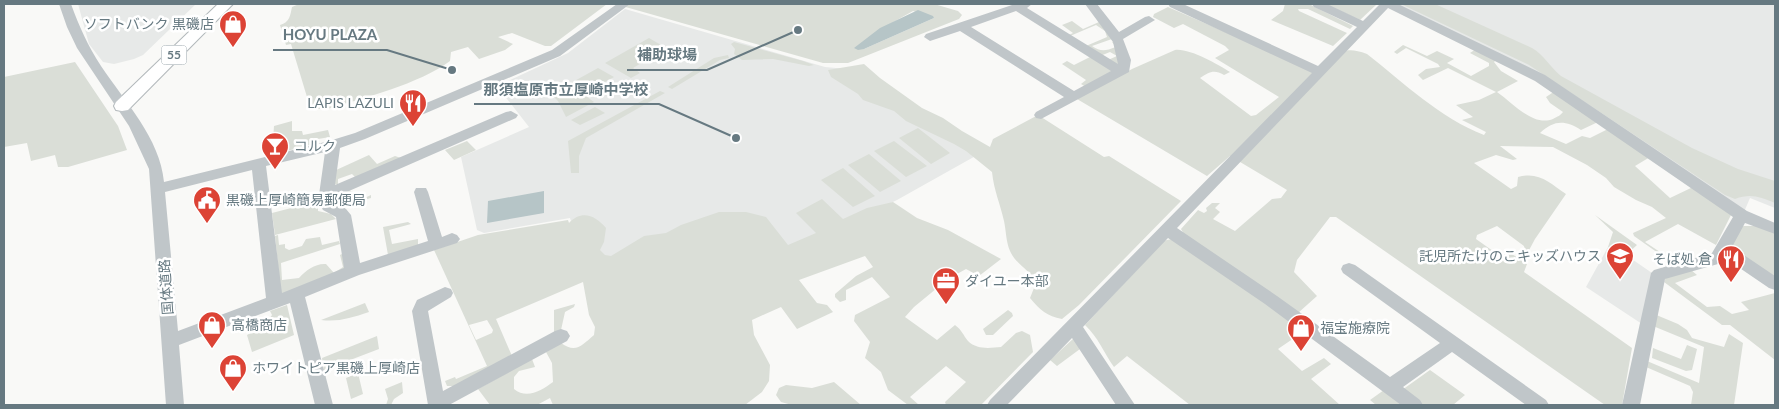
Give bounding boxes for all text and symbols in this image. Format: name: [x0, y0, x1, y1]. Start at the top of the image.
shop icon: ソフトバンク 黒磯店: [218, 9, 248, 48]
place label: ソフトバンク 黒磯店: [84, 15, 214, 32]
callout: HOYU PLAZA: [273, 20, 387, 50]
text: HOYU PLAZA: [283, 25, 378, 43]
callout: 補助球場: [627, 40, 707, 70]
text: 補助球場: [637, 45, 697, 63]
road number: 55: [162, 46, 186, 64]
callout: 那須塩原市立厚崎中学校: [474, 74, 659, 104]
text: 那須塩原市立厚崎中学校: [483, 80, 649, 98]
restaurant icon: LAPIS LAZULI: [398, 88, 428, 127]
place label: LAPIS LAZULI: [307, 94, 394, 111]
bar icon: コルク: [260, 131, 290, 170]
place label: コルク: [294, 137, 336, 154]
public building icon: 黒磯上厚崎簡易郵便局: [192, 185, 222, 224]
place label: 黒磯上厚崎簡易郵便局: [226, 191, 366, 208]
school or university icon: 託児所たけのこキッズハウス: [1605, 241, 1635, 280]
restaurant icon: そば処 倉: [1716, 244, 1746, 283]
place label: 託児所たけのこキッズハウス: [1419, 247, 1601, 264]
place label: そば処 倉: [1652, 250, 1712, 267]
street label: 国体道路: [155, 259, 176, 316]
office icon: ダイユー本部: [931, 266, 961, 305]
place label: ダイユー本部: [965, 272, 1049, 289]
shop icon: 高橋商店: [197, 310, 227, 349]
shop icon: 福宝施療院: [1286, 313, 1316, 352]
place label: 高橋商店: [231, 316, 287, 333]
place label: 福宝施療院: [1320, 319, 1390, 336]
shop icon: ホワイトピア黒磯上厚崎店: [218, 353, 248, 392]
place label: ホワイトピア黒磯上厚崎店: [252, 359, 420, 376]

